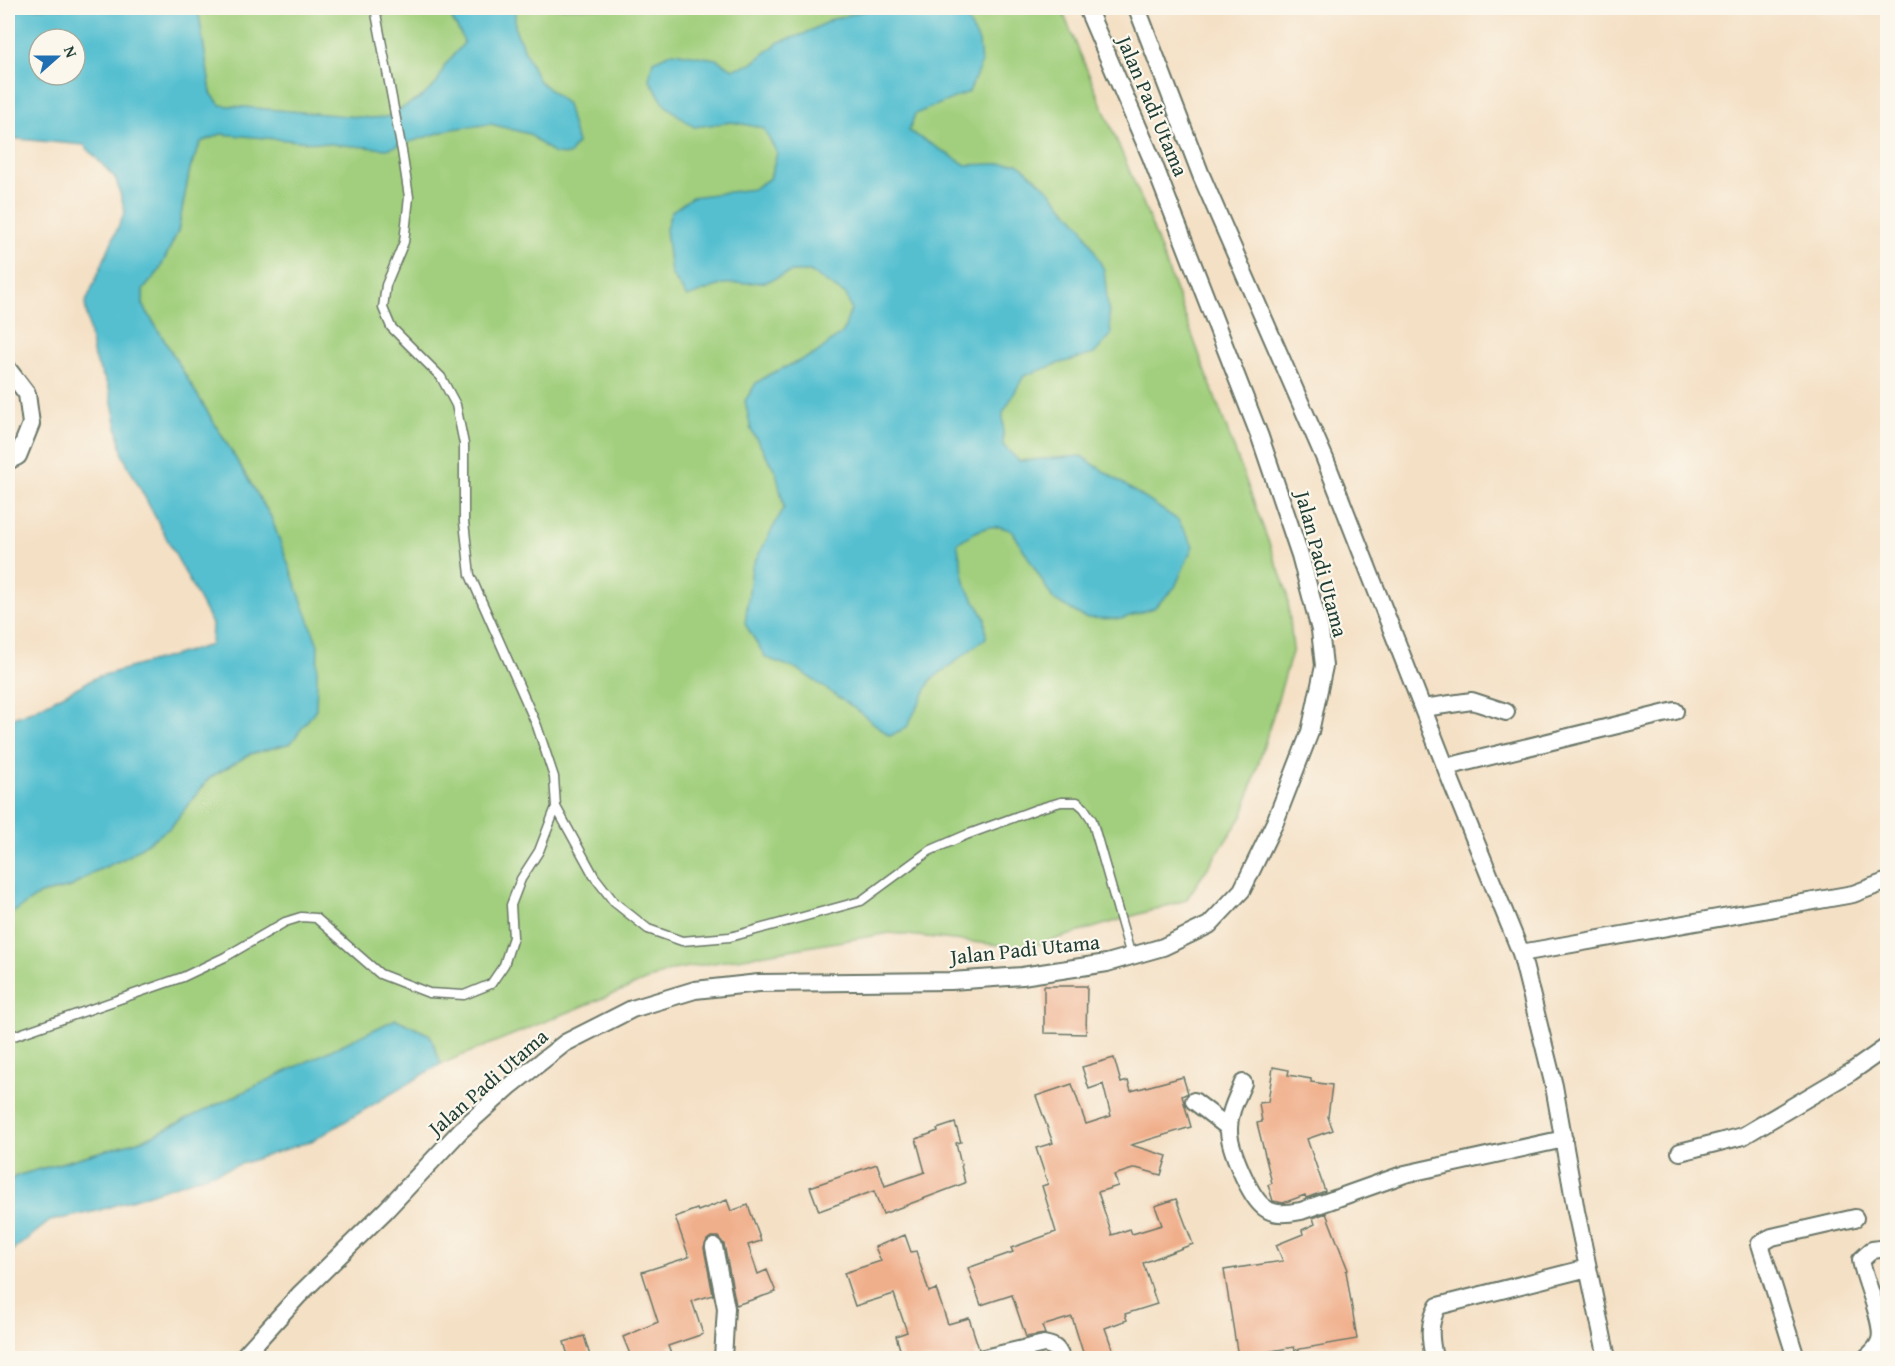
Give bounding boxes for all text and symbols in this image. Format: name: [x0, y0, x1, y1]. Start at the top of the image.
north arrow: [27, 27, 87, 87]
street label: Jalan Padi Utama: [1108, 28, 1197, 181]
text: N: [58, 42, 84, 61]
street label: Jalan Padi Utama: [1287, 485, 1356, 641]
street label: Jalan Padi Utama: [946, 926, 1101, 973]
street label: Jalan Padi Utama: [419, 1021, 555, 1145]

